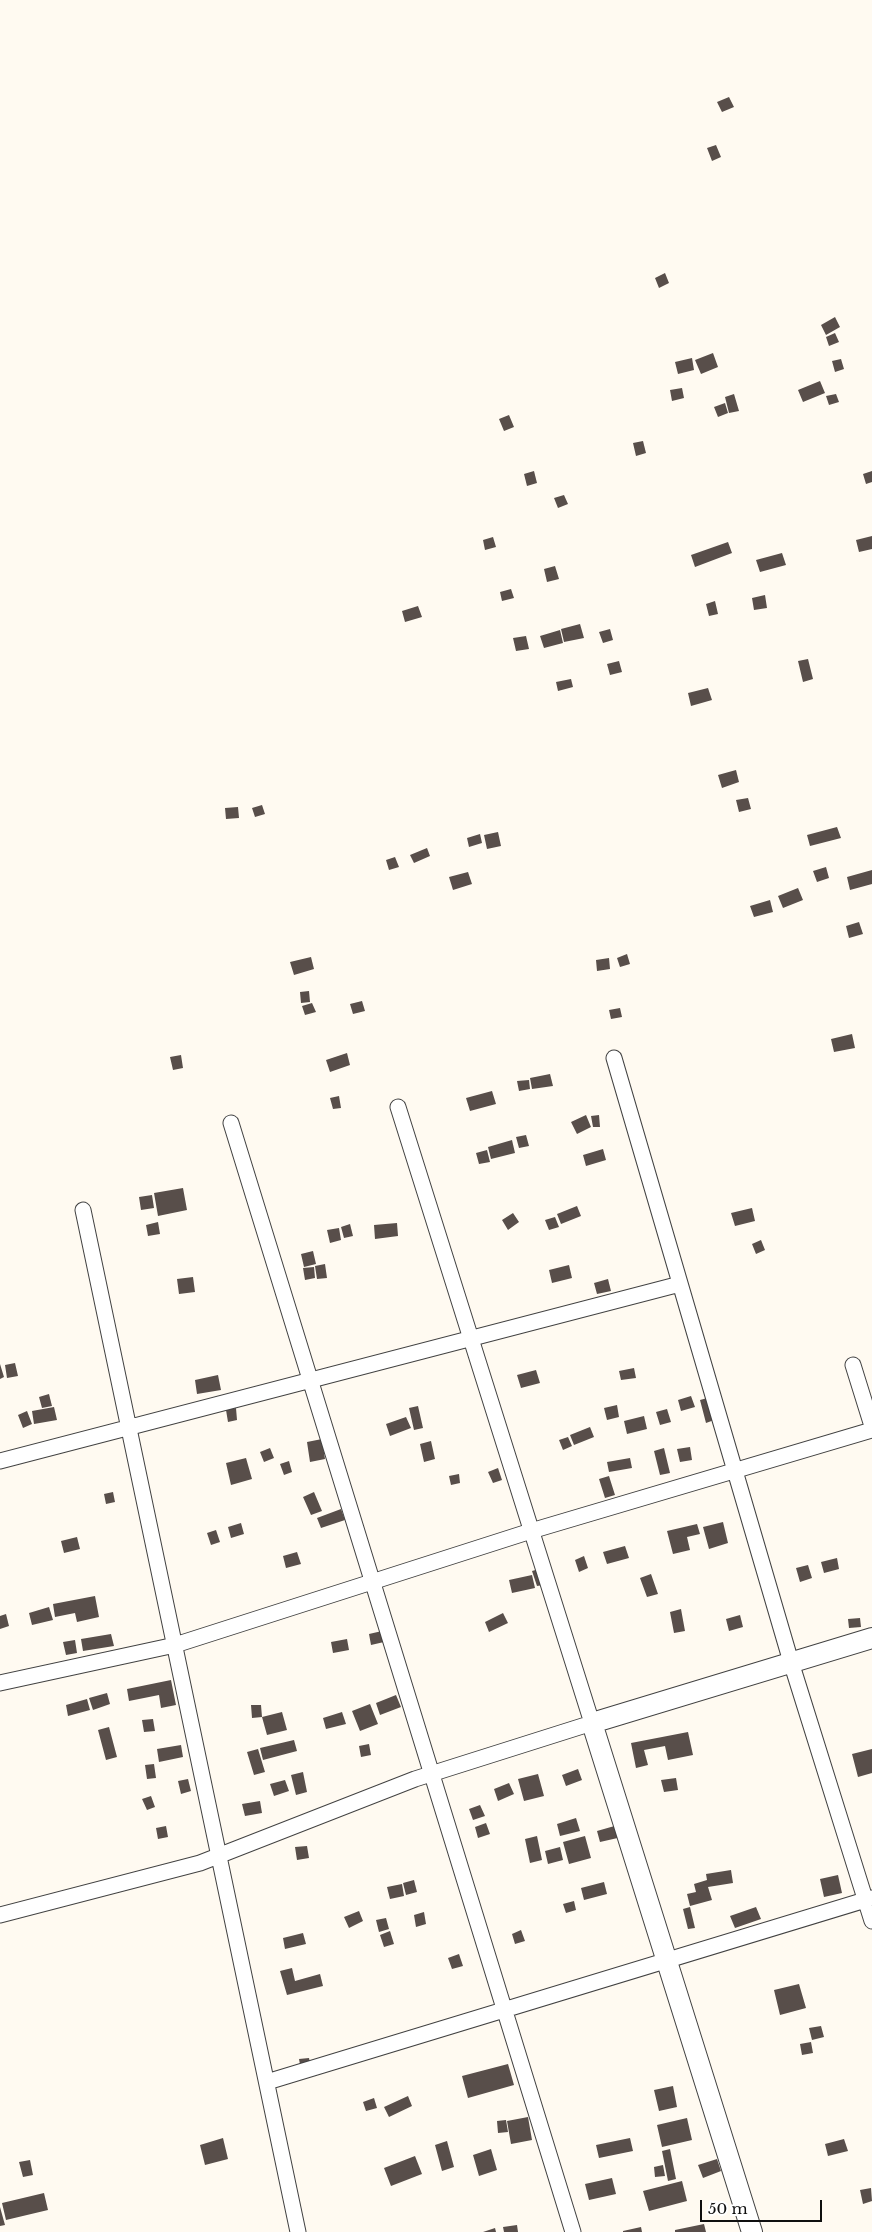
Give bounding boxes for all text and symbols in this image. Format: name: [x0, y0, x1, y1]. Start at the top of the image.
scale bar: [702, 2190, 824, 2222]
text: 50 m: [708, 2199, 748, 2218]

